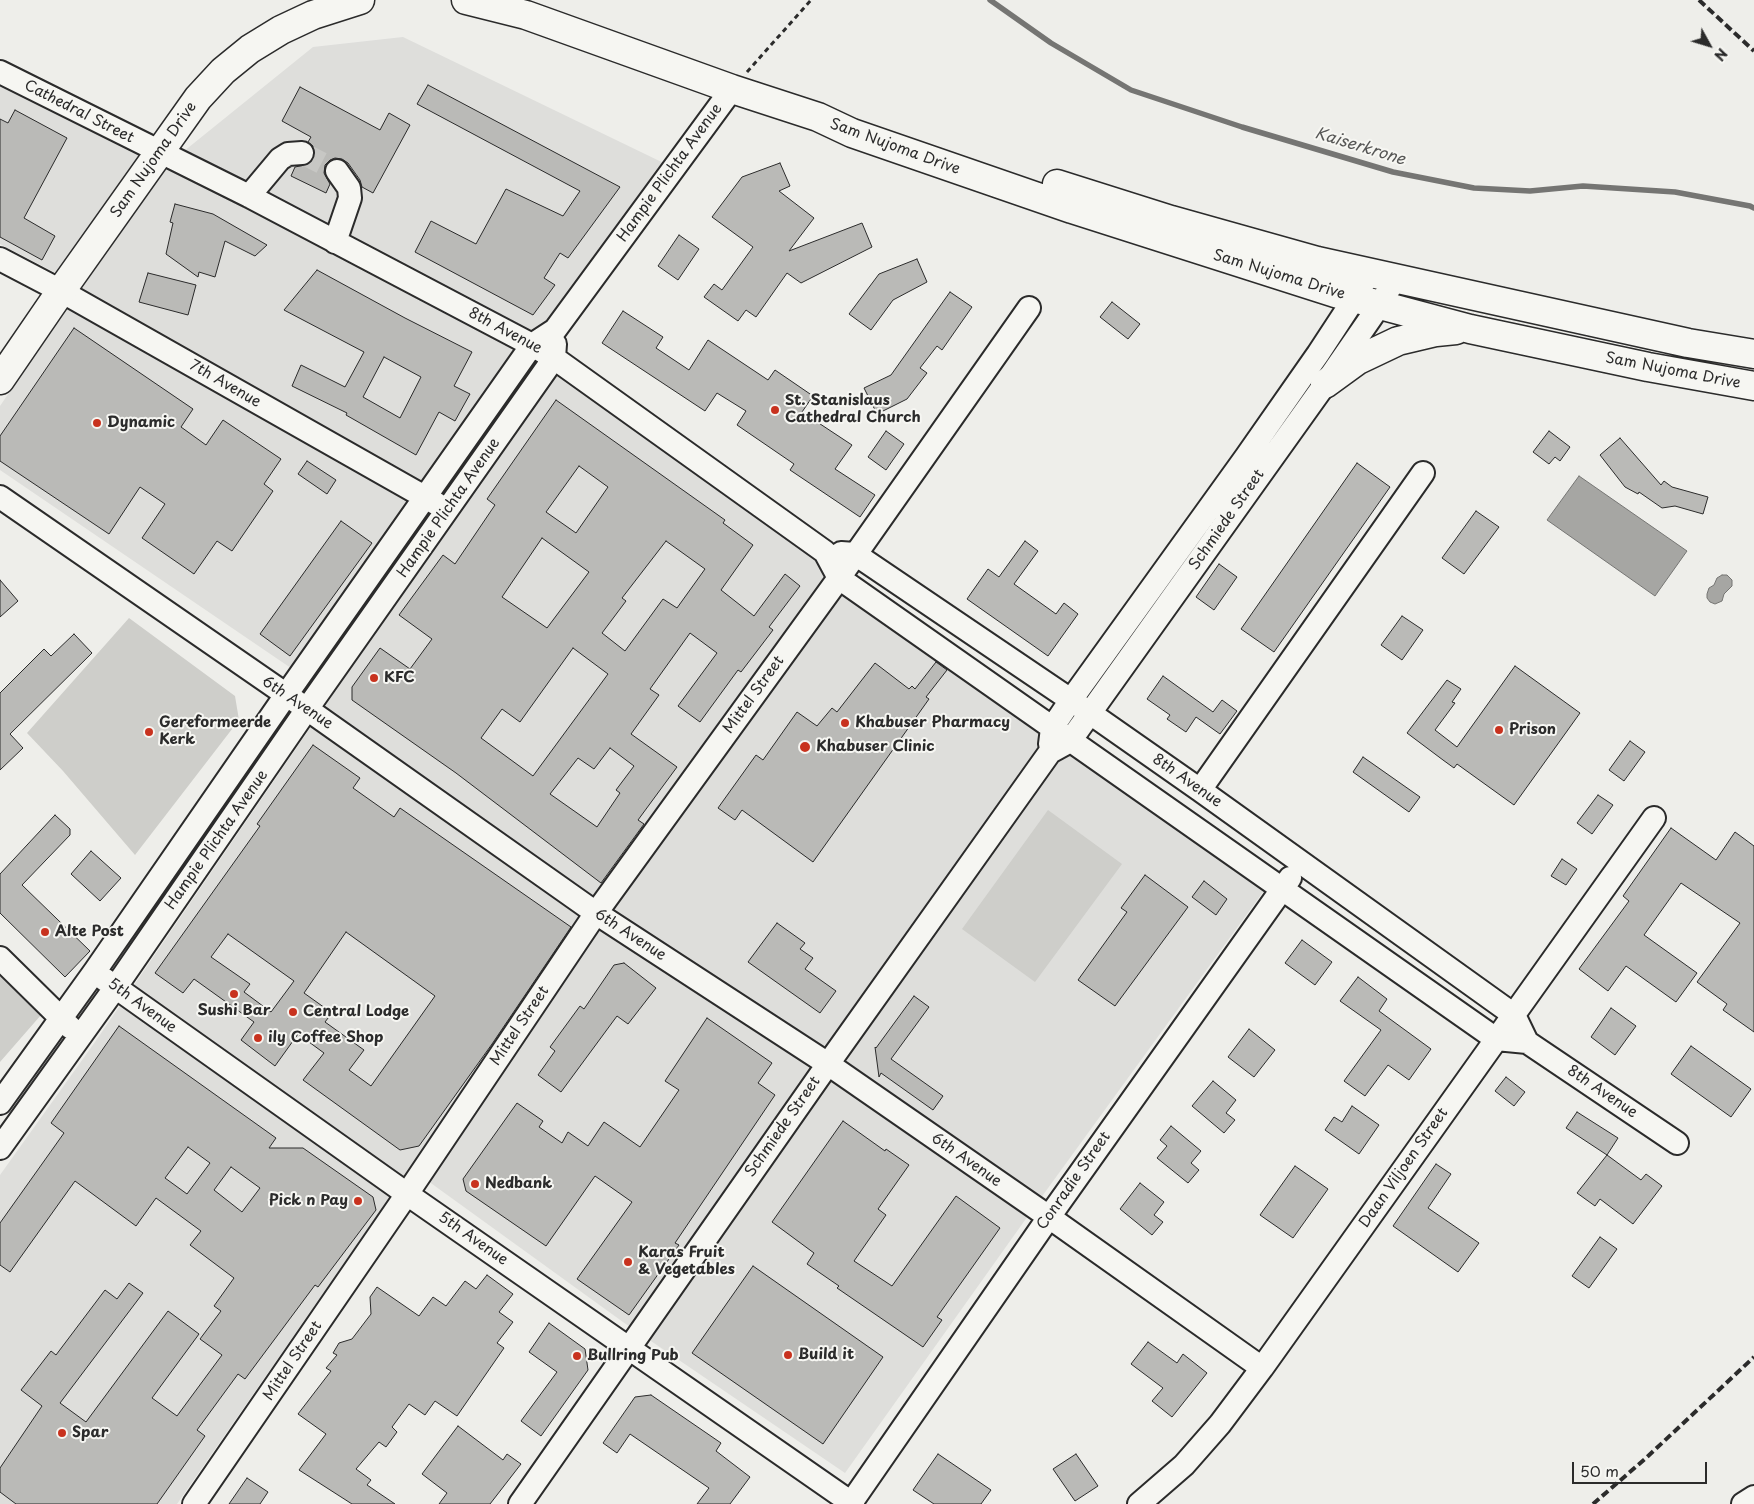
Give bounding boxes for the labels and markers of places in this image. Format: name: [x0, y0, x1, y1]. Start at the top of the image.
place label: St. Stanislaus Cathedral Church: [785, 392, 921, 427]
marker: St. Stanislaus Cathedral Church: [769, 404, 781, 416]
place label: Dynamic: [107, 414, 175, 432]
marker: Dynamic: [91, 417, 103, 429]
place label: KFC: [384, 669, 415, 687]
marker: KFC: [368, 672, 380, 684]
place label: Gereformeerde Kerk: [159, 714, 271, 749]
place label: Khabuser Pharmacy: [855, 714, 1010, 732]
marker: Khabuser Pharmacy: [839, 717, 851, 729]
place label: Prison: [1509, 721, 1556, 739]
marker: Prison: [1493, 724, 1505, 736]
marker: Gereformeerde Kerk: [143, 726, 155, 738]
place label: Khabuser Clinic: [816, 738, 935, 756]
marker: Khabuser Clinic: [798, 740, 812, 754]
place label: Alte Post: [55, 923, 124, 941]
marker: Alte Post: [39, 926, 51, 938]
marker: Sushi Bar: [228, 988, 240, 1000]
place label: Sushi Bar: [197, 1002, 271, 1020]
place label: Central Lodge: [303, 1003, 409, 1021]
marker: Central Lodge: [287, 1006, 299, 1018]
place label: ily Coffee Shop: [268, 1029, 383, 1047]
marker: ily Coffee Shop: [252, 1032, 264, 1044]
place label: Nedbank: [485, 1175, 552, 1193]
marker: Nedbank: [469, 1178, 481, 1190]
place label: Pick n Pay: [269, 1192, 348, 1210]
marker: Pick n Pay: [352, 1195, 364, 1207]
place label: Karas Fruit & Vegetables: [638, 1244, 735, 1279]
marker: Karas Fruit & Vegetables: [622, 1256, 634, 1268]
place label: Build it: [798, 1346, 854, 1364]
place label: Bullring Pub: [587, 1347, 679, 1365]
marker: Build it: [782, 1349, 794, 1361]
marker: Bullring Pub: [571, 1350, 583, 1362]
place label: Spar: [72, 1424, 108, 1442]
marker: Spar: [56, 1427, 68, 1439]

